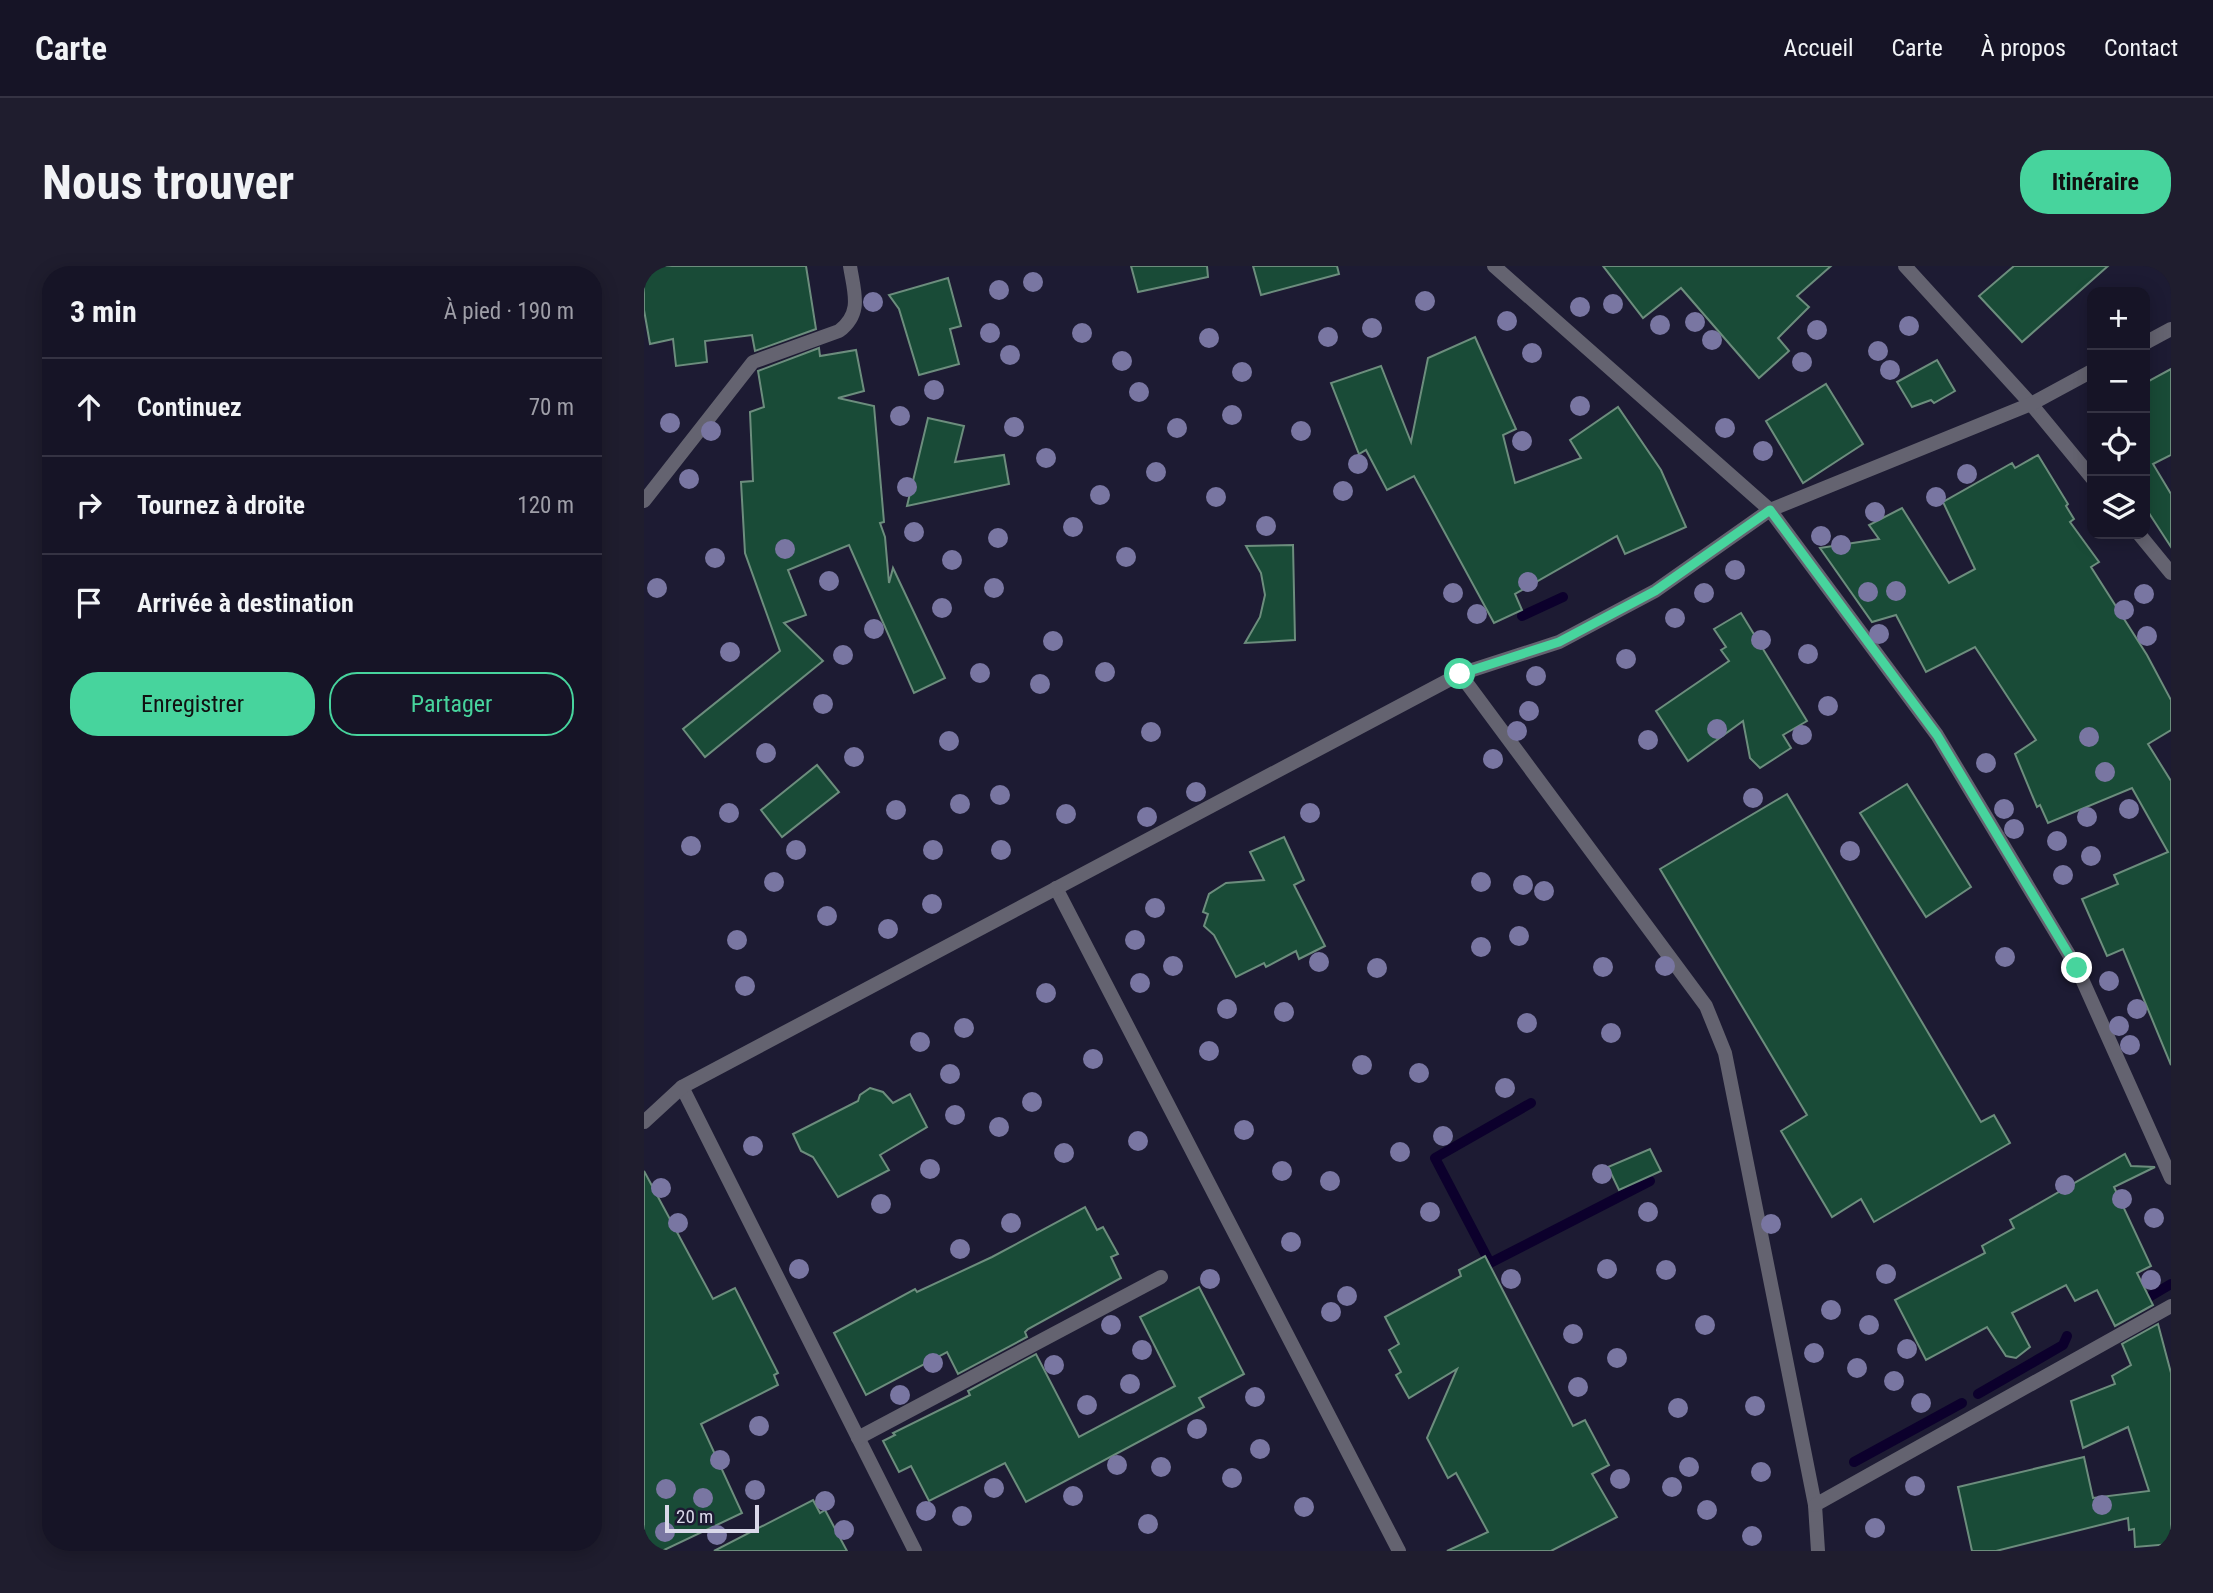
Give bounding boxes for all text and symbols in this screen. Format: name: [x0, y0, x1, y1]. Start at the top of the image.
text: Carte: [35, 29, 107, 68]
text: Accueil: [1784, 34, 1853, 62]
text: Carte: [1891, 34, 1943, 62]
text: À propos: [1981, 34, 2066, 62]
text: Contact: [2104, 34, 2178, 62]
button: Itinéraire: [2020, 150, 2171, 214]
text: Nous trouver: [42, 154, 294, 211]
map controls: [2087, 287, 2150, 539]
button: +: [2087, 287, 2150, 350]
text: 3 min: [70, 294, 137, 329]
text: À pied · 190 m: [444, 298, 574, 325]
button: −: [2087, 350, 2150, 413]
icon: ahead: [70, 388, 108, 426]
text: Continuez: [137, 392, 242, 422]
text: 70 m: [529, 394, 574, 421]
button: locate: [2087, 413, 2150, 476]
button: layers: [2087, 476, 2150, 539]
icon: right: [70, 486, 108, 524]
text: Tournez à droite: [137, 490, 305, 520]
text: 120 m: [517, 492, 574, 519]
icon: arrive: [70, 584, 108, 622]
text: Arrivée à destination: [137, 588, 354, 618]
route start: [1444, 658, 1475, 689]
button: Enregistrer: [70, 672, 315, 736]
button: Partager: [329, 672, 574, 736]
route end: [2061, 952, 2092, 983]
scale bar: [665, 1502, 760, 1534]
text: 20 m: [676, 1505, 713, 1528]

